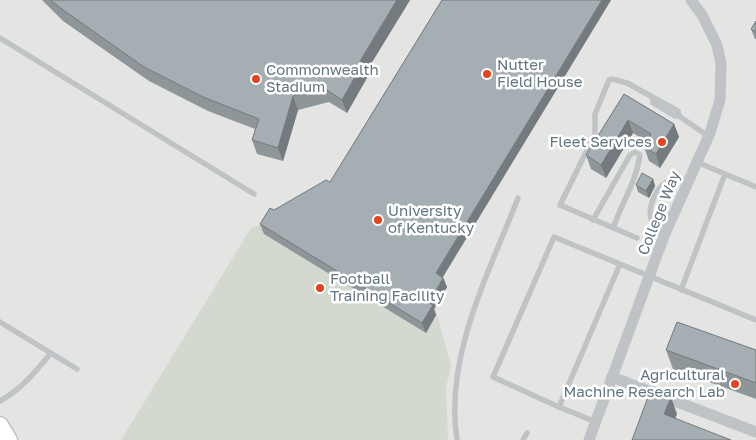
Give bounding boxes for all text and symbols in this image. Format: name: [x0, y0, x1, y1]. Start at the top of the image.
place label: Nutter Field House: [497, 55, 583, 90]
place label: Commonwealth Stadium: [266, 60, 379, 95]
marker: Nutter Field House: [481, 68, 493, 80]
marker: Commonwealth Stadium: [250, 73, 262, 85]
place label: Fleet Services: [549, 132, 652, 150]
marker: Fleet Services: [656, 136, 668, 148]
street label: College Way: [633, 167, 683, 257]
place label: University of Kentucky: [388, 201, 475, 236]
marker: University of Kentucky: [372, 214, 384, 226]
place label: Football Training Facility: [330, 269, 445, 304]
marker: Football Training Facility: [314, 282, 326, 294]
place label: Agricultural Machine Research Lab: [563, 365, 725, 400]
marker: Agricultural Machine Research Lab: [729, 378, 741, 390]

